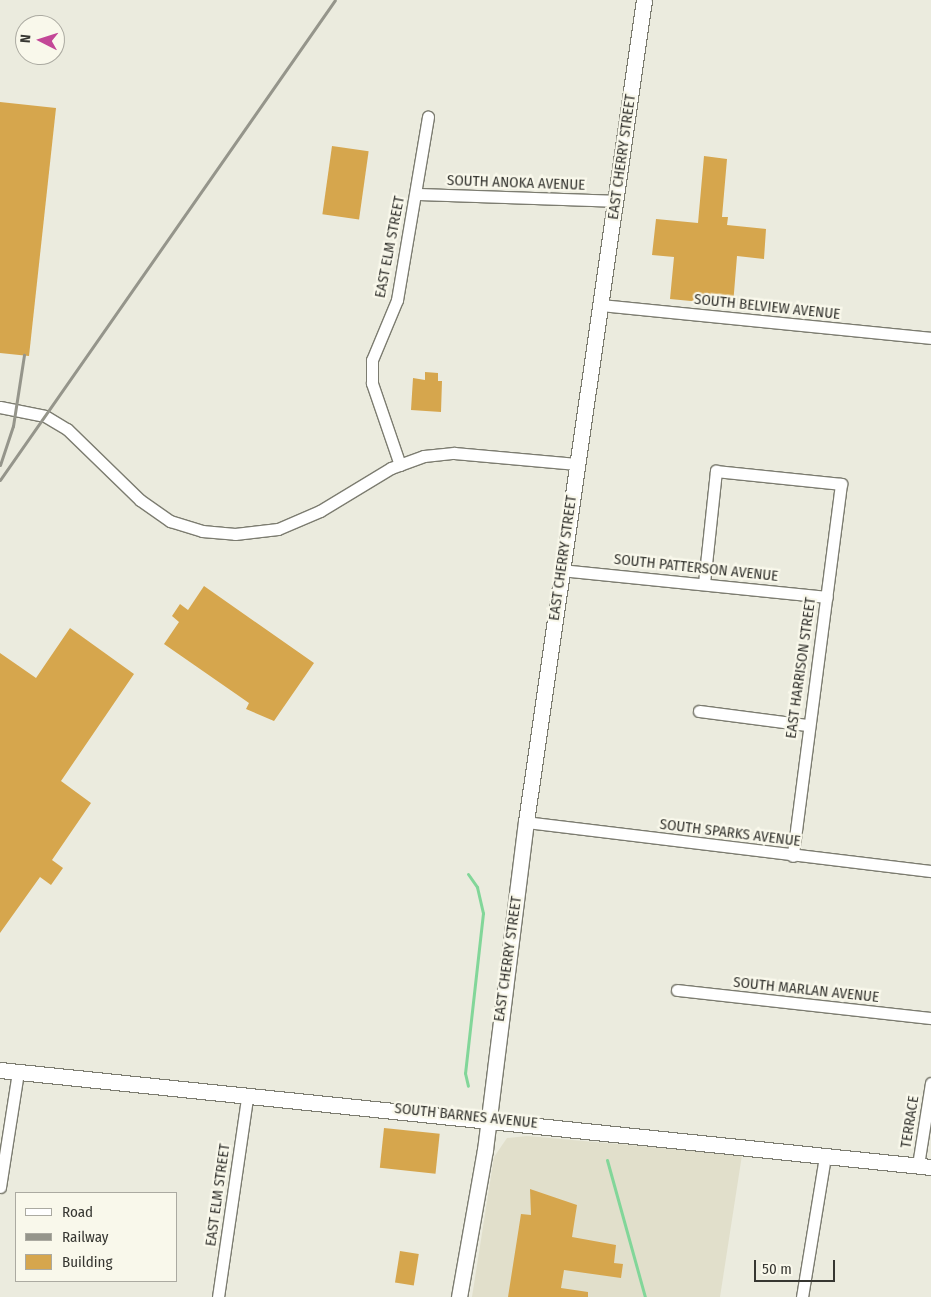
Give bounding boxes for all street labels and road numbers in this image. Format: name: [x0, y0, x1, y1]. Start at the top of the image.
street label: EAST CHERRY STREET: [604, 93, 640, 221]
street label: SOUTH ANOKA AVENUE: [447, 172, 585, 194]
street label: EAST ELM STREET: [371, 194, 409, 300]
street label: SOUTH BELVIEW AVENUE: [693, 290, 841, 324]
street label: EAST CHERRY STREET: [545, 494, 581, 622]
street label: SOUTH PATTERSON AVENUE: [613, 550, 779, 586]
street label: EAST HARRISON STREET: [782, 596, 820, 740]
street label: SOUTH SPARKS AVENUE: [659, 815, 801, 851]
street label: EAST CHERRY STREET: [490, 895, 526, 1023]
street label: SOUTH MARLAN AVENUE: [732, 973, 880, 1007]
street label: TERRACE: [897, 1095, 923, 1149]
street label: SOUTH BARNES AVENUE: [394, 1100, 538, 1132]
street label: EAST ELM STREET: [202, 1143, 234, 1247]

